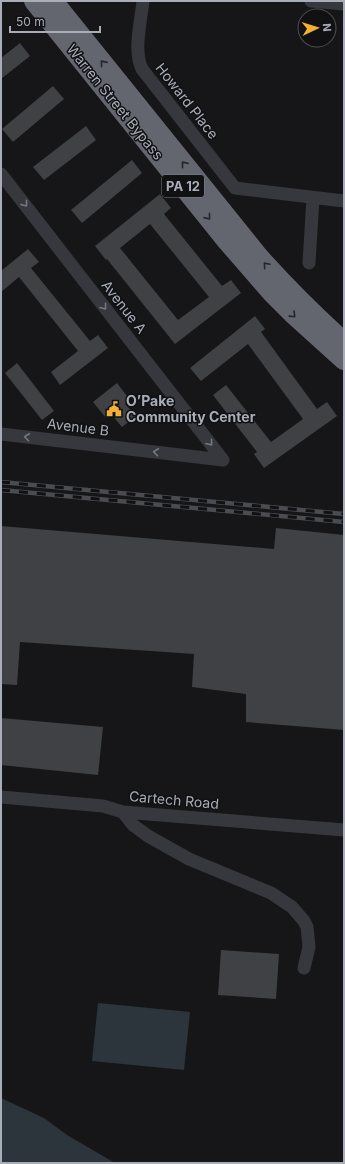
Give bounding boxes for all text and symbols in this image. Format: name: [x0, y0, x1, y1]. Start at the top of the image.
scale bar: [10, 8, 100, 34]
north arrow: [297, 8, 337, 48]
text: 50 m: [16, 14, 45, 29]
text: N: [320, 23, 334, 32]
street label: Warren Street Bypass: [64, 41, 167, 163]
street label: Howard Place: [152, 59, 222, 142]
one-way arrow: [101, 60, 108, 68]
one-way arrow: [182, 162, 189, 169]
road number: PA 12: [162, 175, 204, 197]
one-way arrow: [20, 200, 27, 207]
one-way arrow: [203, 213, 210, 220]
one-way arrow: [264, 262, 271, 270]
street label: Avenue A: [98, 277, 151, 337]
one-way arrow: [100, 303, 107, 310]
one-way arrow: [288, 310, 296, 317]
place label: O’Pake Community Center: [126, 392, 256, 425]
public building icon: O’Pake Community Center: [105, 400, 123, 418]
street label: Avenue B: [46, 414, 110, 439]
one-way arrow: [24, 433, 30, 442]
one-way arrow: [205, 439, 212, 446]
one-way arrow: [153, 448, 159, 457]
street label: Cartech Road: [128, 787, 220, 812]

